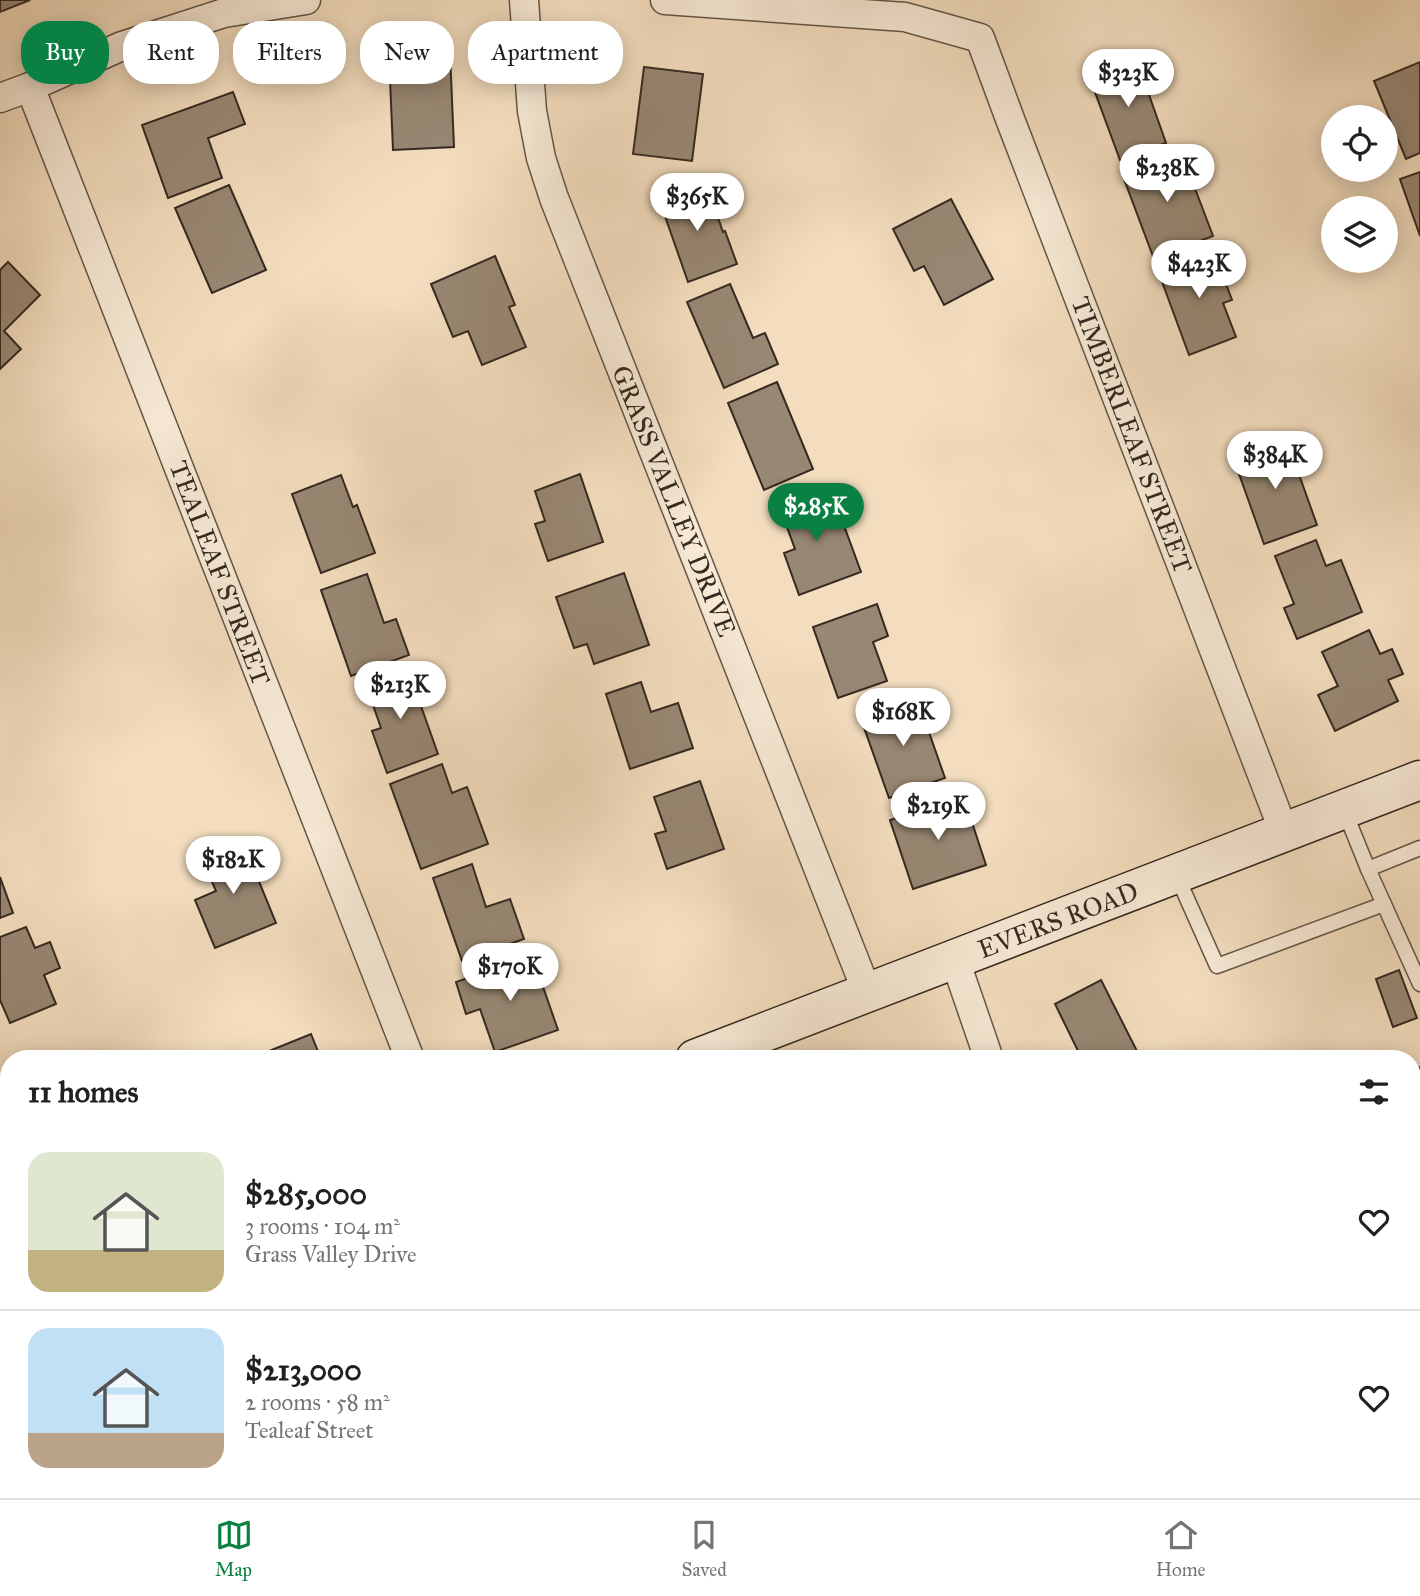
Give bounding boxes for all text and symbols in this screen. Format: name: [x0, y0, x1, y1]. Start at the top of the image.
chip: Buy: [21, 21, 109, 84]
chip: Rent: [123, 21, 219, 84]
chip: Filters: [233, 21, 346, 84]
chip: New: [360, 21, 454, 84]
chip: Apartment: [468, 21, 623, 84]
pin: $323K: [1079, 50, 1177, 109]
text: $323K: [1098, 58, 1158, 86]
map controls: [1321, 105, 1398, 273]
button: locate: [1321, 105, 1398, 182]
pin: $238K: [1118, 144, 1216, 204]
text: $238K: [1136, 153, 1198, 181]
pin: $365K: [648, 174, 746, 233]
text: $365K: [666, 182, 728, 210]
button: layers: [1321, 196, 1398, 273]
pin: $423K: [1150, 240, 1248, 300]
text: $423K: [1167, 249, 1231, 277]
street label: TIMBERLEAF STREET: [1064, 292, 1200, 578]
street label: GRASS VALLEY DRIVE: [605, 361, 743, 641]
pin: $384K: [1226, 432, 1324, 491]
text: $384K: [1243, 440, 1307, 468]
street label: TEALEAF STREET: [162, 456, 278, 690]
pin: $285K: [767, 484, 865, 543]
text: $285K: [784, 492, 848, 520]
pin: $213K: [351, 662, 449, 721]
text: $213K: [370, 670, 430, 698]
pin: $168K: [854, 688, 952, 748]
text: $168K: [871, 697, 935, 725]
pin: $219K: [889, 782, 987, 842]
text: $219K: [907, 791, 969, 819]
pin: $182K: [184, 836, 282, 896]
text: $182K: [202, 845, 264, 873]
street label: EVERS ROAD: [973, 875, 1143, 965]
pin: $170K: [461, 944, 559, 1003]
text: $170K: [478, 952, 542, 980]
icon: filters: [1355, 1073, 1393, 1111]
text: 11 homes: [28, 1074, 139, 1110]
text: $285,000: [245, 1176, 367, 1212]
icon: home: [84, 1180, 168, 1264]
icon: heart: [1355, 1203, 1393, 1241]
text: 3 rooms · 104 m²: [245, 1212, 400, 1240]
text: Grass Valley Drive: [245, 1240, 417, 1268]
text: $213,000: [245, 1352, 362, 1388]
icon: home: [84, 1356, 168, 1440]
icon: heart: [1355, 1379, 1393, 1417]
text: 2 rooms · 58 m²: [245, 1388, 390, 1416]
text: Tealeaf Street: [245, 1416, 373, 1444]
tab: Map: [215, 1516, 253, 1581]
tab: Saved: [682, 1516, 727, 1581]
tab: Home: [1156, 1516, 1205, 1581]

